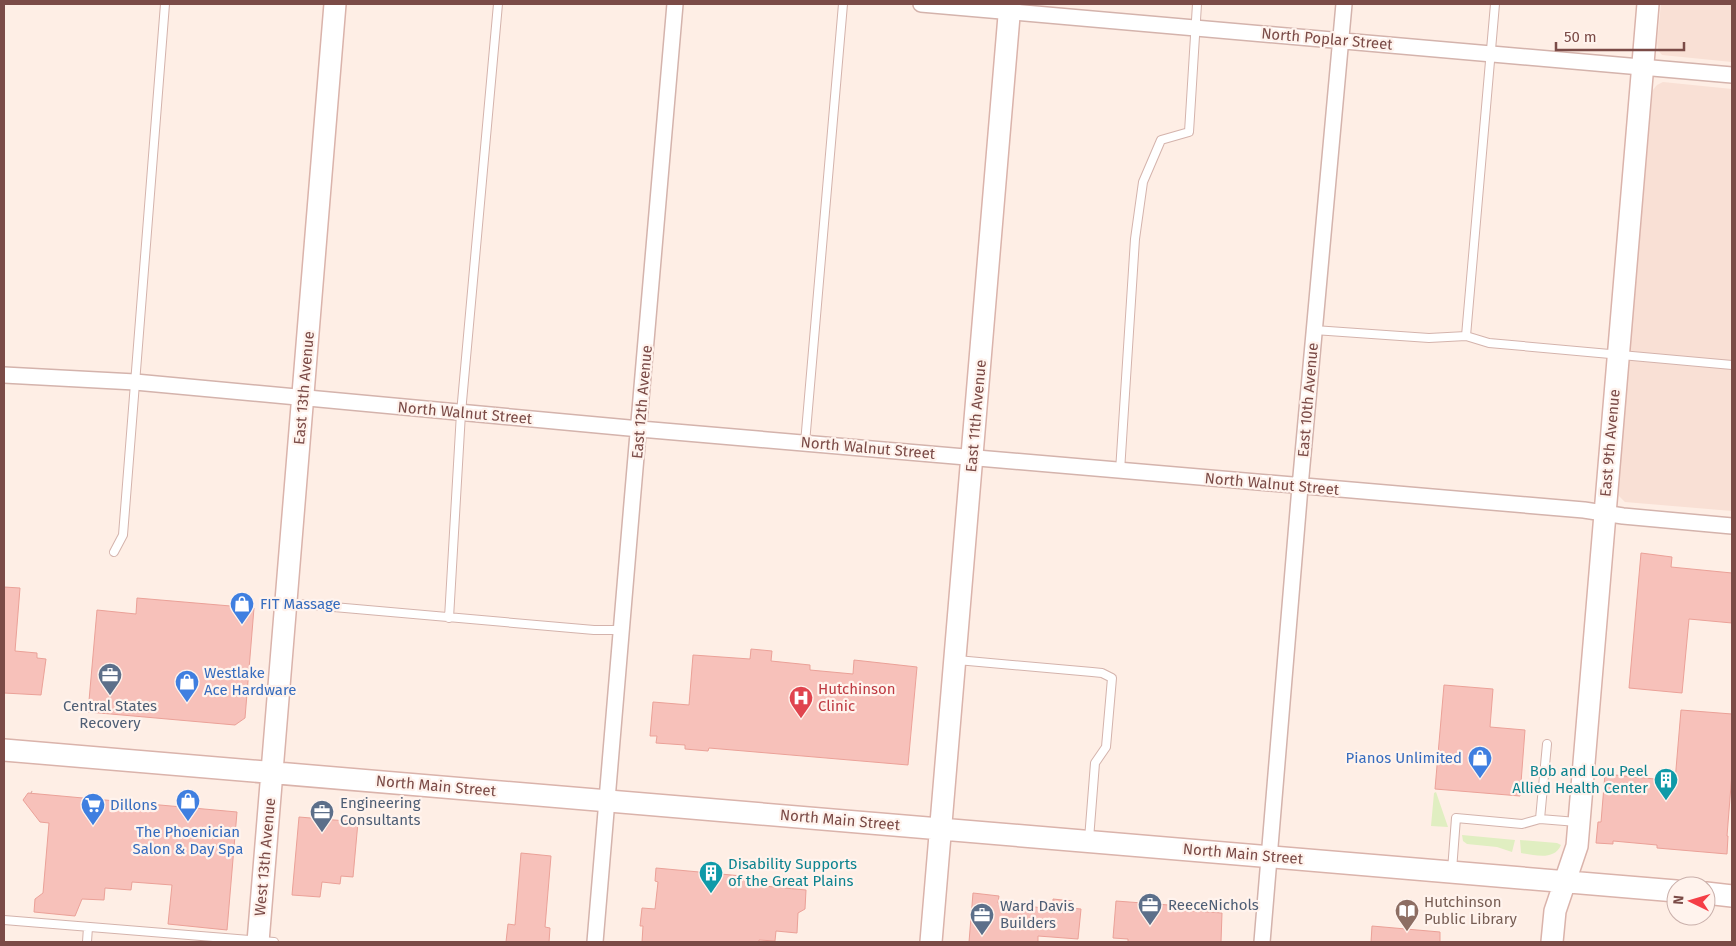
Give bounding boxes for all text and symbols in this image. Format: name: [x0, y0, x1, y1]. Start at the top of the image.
scale bar: [1556, 20, 1684, 52]
street label: North Poplar Street: [1261, 24, 1394, 54]
text: 50 m: [1564, 28, 1597, 46]
street label: East 13th Avenue: [290, 330, 318, 446]
street label: East 10th Avenue: [1294, 342, 1322, 458]
street label: East 12th Avenue: [628, 344, 656, 460]
street label: East 11th Avenue: [962, 359, 990, 473]
street label: East 9th Avenue: [1596, 388, 1624, 498]
street label: North Walnut Street: [397, 398, 534, 428]
street label: North Walnut Street: [800, 433, 937, 463]
street label: North Walnut Street: [1204, 469, 1341, 499]
shop icon: FIT Massage: [229, 591, 255, 625]
place label: FIT Massage: [260, 595, 341, 613]
office icon: Central States Recovery: [97, 662, 123, 696]
place label: Westlake Ace Hardware: [204, 664, 297, 699]
shop icon: Westlake Ace Hardware: [174, 669, 200, 703]
place label: Hutchinson Clinic: [818, 680, 896, 715]
hospital icon: Hutchinson Clinic: [788, 685, 814, 719]
place label: Central States Recovery: [63, 697, 157, 732]
shop icon: Pianos Unlimited: [1467, 745, 1493, 779]
place label: Pianos Unlimited: [1346, 749, 1462, 767]
place label: Bob and Lou Peel Allied Health Center: [1512, 762, 1649, 797]
building icon: Bob and Lou Peel Allied Health Center: [1653, 767, 1679, 801]
street label: North Main Street: [375, 772, 497, 800]
shop icon: The Phoenician Salon & Day Spa: [175, 788, 201, 822]
supermarket icon: Dillons: [80, 792, 106, 826]
place label: Engineering Consultants: [340, 794, 421, 829]
place label: Dillons: [110, 796, 157, 814]
street label: West 13th Avenue: [251, 797, 279, 917]
office icon: Engineering Consultants: [309, 799, 335, 833]
street label: North Main Street: [779, 806, 901, 834]
place label: The Phoenician Salon & Day Spa: [133, 823, 243, 858]
street label: North Main Street: [1182, 840, 1304, 868]
place label: Disability Supports of the Great Plains: [728, 855, 857, 890]
building icon: Disability Supports of the Great Plains: [698, 860, 724, 894]
north arrow: [1666, 876, 1716, 926]
office icon: ReeceNichols: [1137, 892, 1163, 926]
place label: Hutchinson Public Library: [1424, 893, 1518, 928]
text: N: [1670, 895, 1687, 905]
place label: ReeceNichols: [1168, 896, 1259, 914]
place label: Ward Davis Builders: [1000, 897, 1074, 932]
library icon: Hutchinson Public Library: [1394, 898, 1420, 932]
office icon: Ward Davis Builders: [969, 902, 995, 936]

